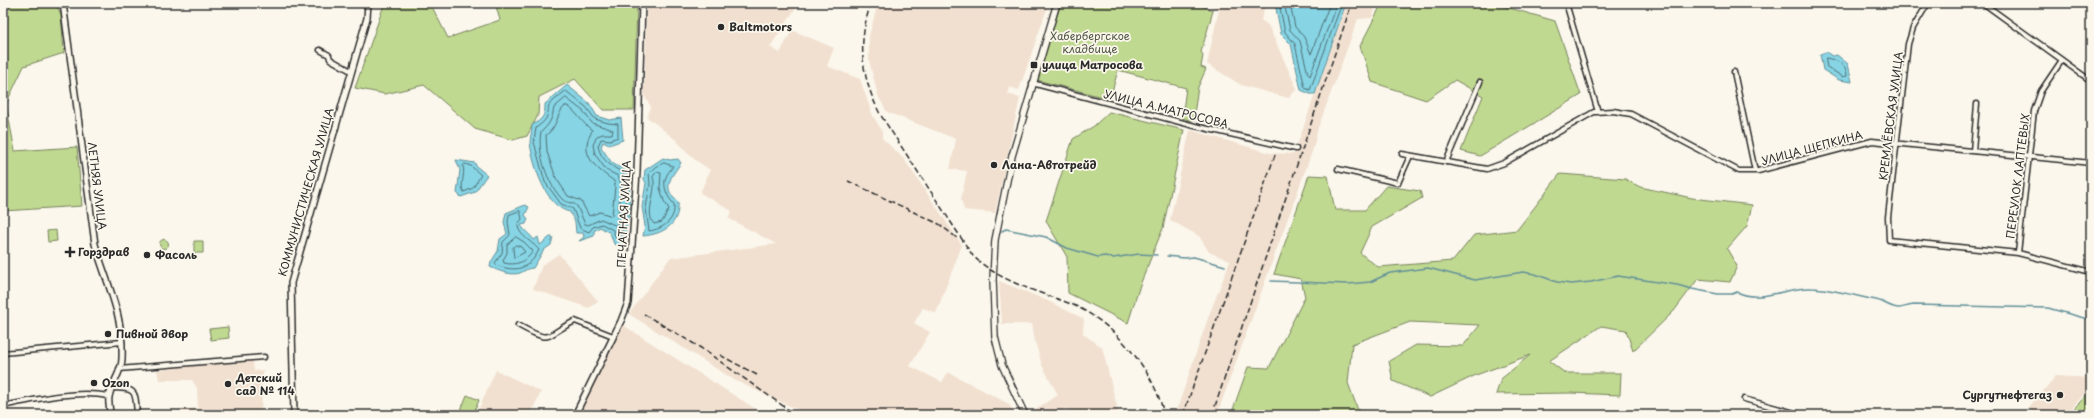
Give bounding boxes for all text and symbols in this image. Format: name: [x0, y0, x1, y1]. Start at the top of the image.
place label: Baltmotors: [729, 18, 792, 35]
marker: Baltmotors: [716, 22, 726, 32]
park label: Хабербергское кладбище: [1050, 27, 1130, 57]
street label: КРЕМЛЁВСКАЯ УЛИЦА: [1874, 50, 1907, 181]
place label: улица Матросова: [1042, 56, 1143, 73]
marker: улица Матросова: [1029, 60, 1039, 70]
street label: УЛИЦА А.МАТРОСОВА: [1102, 85, 1230, 132]
street label: КОММУНИСТИЧЕСКАЯ УЛИЦА: [273, 105, 338, 278]
street label: ПЕРЕУЛОК ЛАПТЕВЫХ: [2001, 112, 2034, 239]
street label: УЛИЦА ЩЕПКИНА: [1759, 126, 1865, 169]
street label: ЛЕТНЯЯ УЛИЦА: [84, 141, 111, 231]
place label: Лана-Автотрейд: [1002, 156, 1097, 173]
street label: ПЕЧАТНАЯ УЛИЦА: [612, 159, 635, 268]
marker: Лана-Автотрейд: [989, 160, 999, 170]
place label: Горздрав: [78, 243, 130, 260]
place label: Фасоль: [155, 246, 197, 263]
marker: Горздрав: [65, 247, 75, 257]
marker: Фасоль: [142, 250, 152, 260]
place label: Пивной двор: [116, 325, 188, 342]
marker: Пивной двор: [103, 329, 113, 339]
place label: Детский сад № 114: [235, 369, 295, 399]
place label: Ozon: [102, 374, 130, 391]
marker: Ozon: [89, 378, 99, 388]
marker: Детский сад № 114: [223, 379, 233, 389]
place label: Сургутнефтегаз: [1963, 386, 2052, 403]
marker: Сургутнефтегаз: [2055, 390, 2065, 400]

